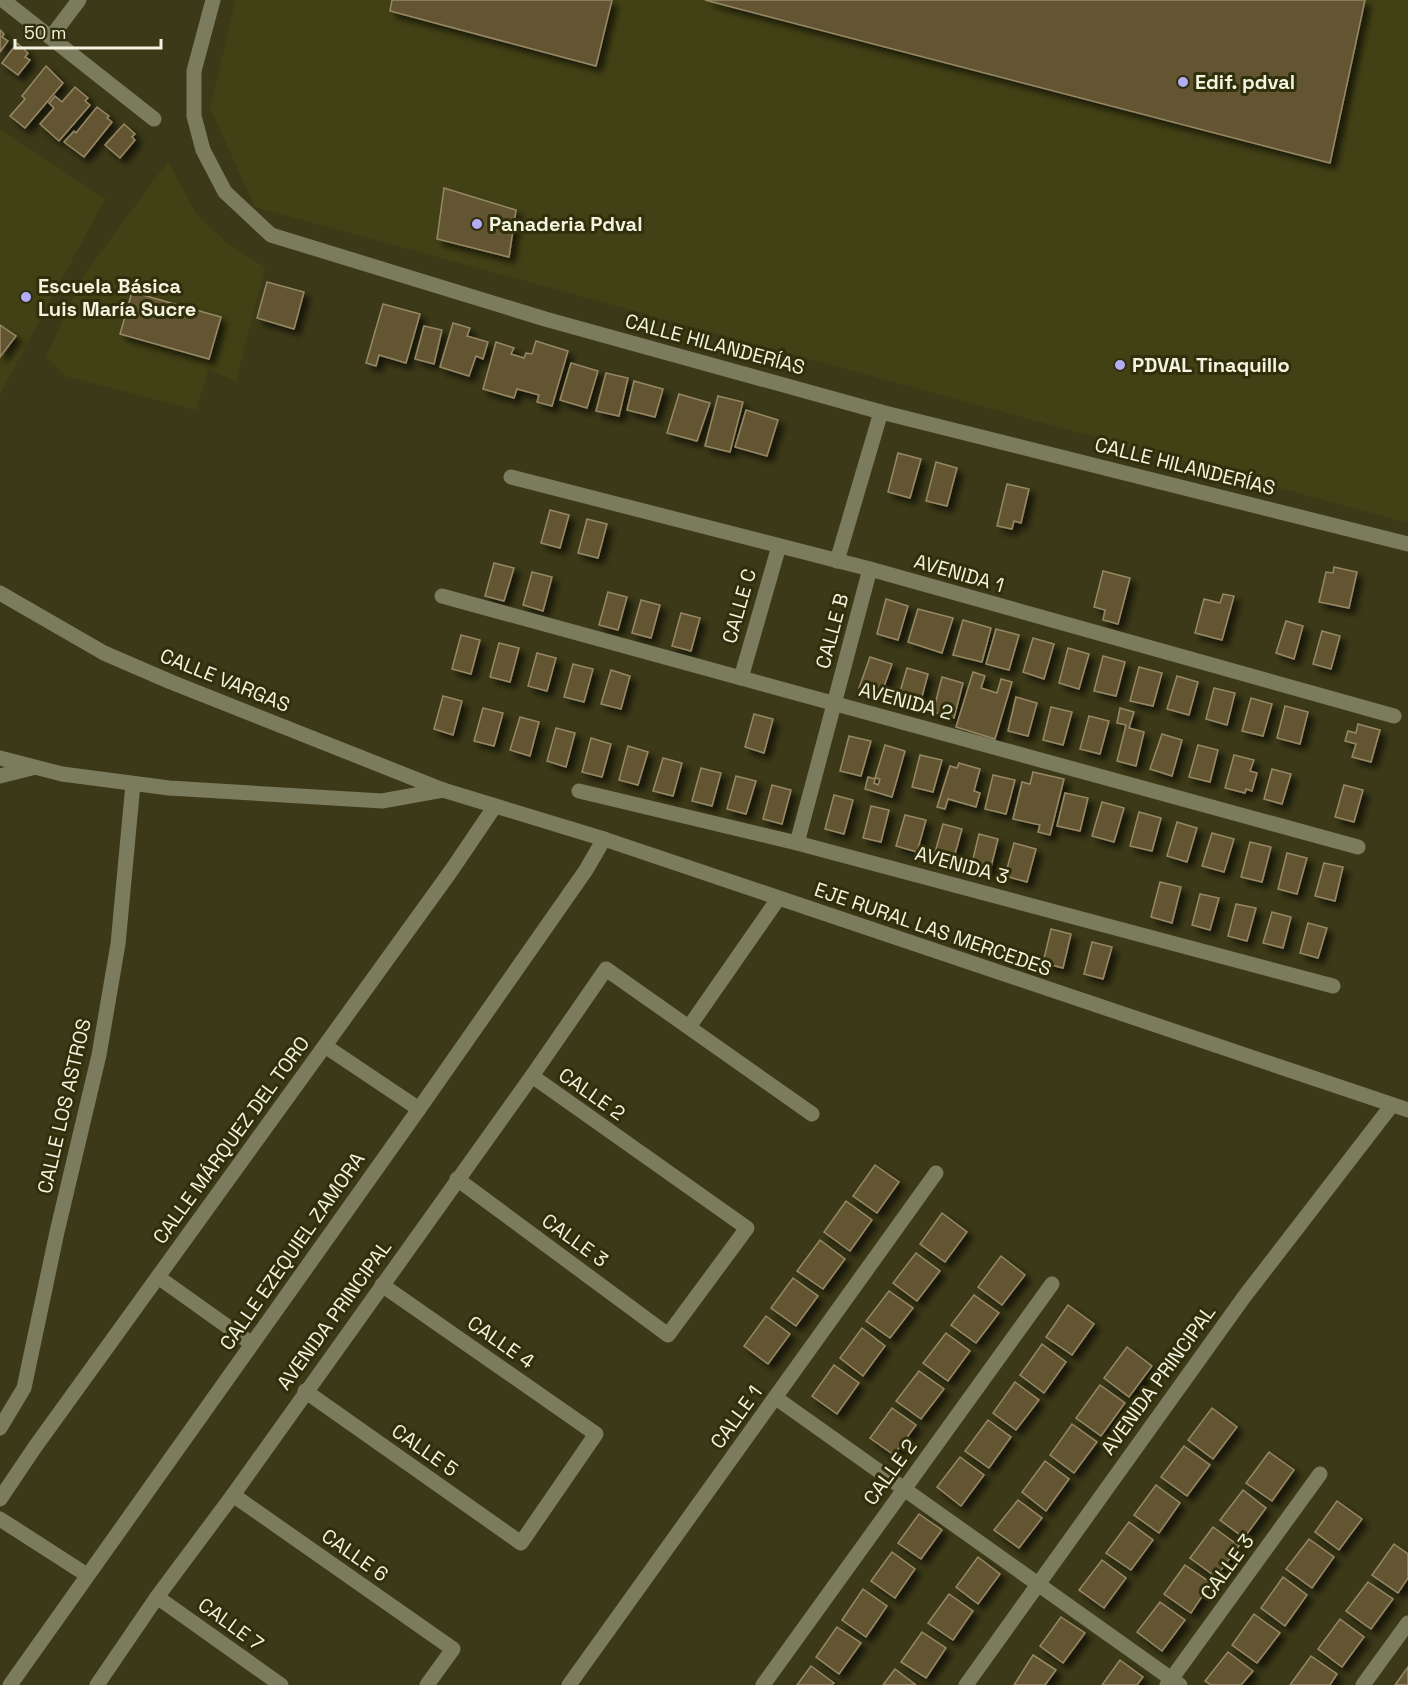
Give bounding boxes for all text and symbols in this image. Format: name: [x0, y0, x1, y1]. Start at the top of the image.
scale bar: [15, 12, 160, 50]
text: 50 m: [24, 21, 66, 44]
place label: Edif. pdval: [1195, 69, 1295, 95]
marker: Edif. pdval: [1176, 75, 1190, 89]
place label: Panaderia Pdval: [489, 211, 643, 237]
marker: Panaderia Pdval: [470, 217, 484, 231]
place label: Escuela Básica Luis María Sucre: [38, 273, 196, 322]
marker: Escuela Básica Luis María Sucre: [19, 290, 33, 304]
street label: CALLE HILANDERÍAS: [622, 307, 808, 381]
place label: PDVAL Tinaquillo: [1132, 352, 1290, 378]
marker: PDVAL Tinaquillo: [1113, 358, 1127, 372]
street label: CALLE HILANDERÍAS: [1092, 431, 1278, 501]
street label: AVENIDA 1: [911, 548, 1007, 598]
street label: CALLE C: [716, 566, 762, 646]
street label: CALLE B: [810, 591, 854, 671]
street label: CALLE VARGAS: [156, 642, 294, 718]
street label: AVENIDA 2: [856, 676, 956, 726]
street label: AVENIDA 3: [912, 840, 1012, 890]
street label: EJE RURAL LAS MERCEDES: [811, 876, 1055, 982]
street label: CALLE LOS ASTROS: [31, 1016, 97, 1196]
street label: CALLE MÁRQUEZ DEL TORO: [147, 1031, 315, 1249]
street label: CALLE 2: [554, 1062, 630, 1126]
street label: CALLE EZEQUIEL ZAMORA: [214, 1147, 371, 1355]
street label: CALLE 3: [537, 1207, 613, 1273]
street label: AVENIDA PRINCIPAL: [271, 1235, 397, 1395]
street label: AVENIDA PRINCIPAL: [1095, 1300, 1221, 1460]
street label: CALLE 4: [462, 1310, 540, 1374]
street label: CALLE 1: [704, 1380, 768, 1454]
street label: CALLE 5: [387, 1418, 463, 1482]
street label: CALLE 2: [857, 1434, 923, 1510]
street label: CALLE 6: [316, 1523, 394, 1587]
street label: CALLE 3: [1194, 1529, 1260, 1605]
street label: CALLE 7: [193, 1591, 269, 1657]

